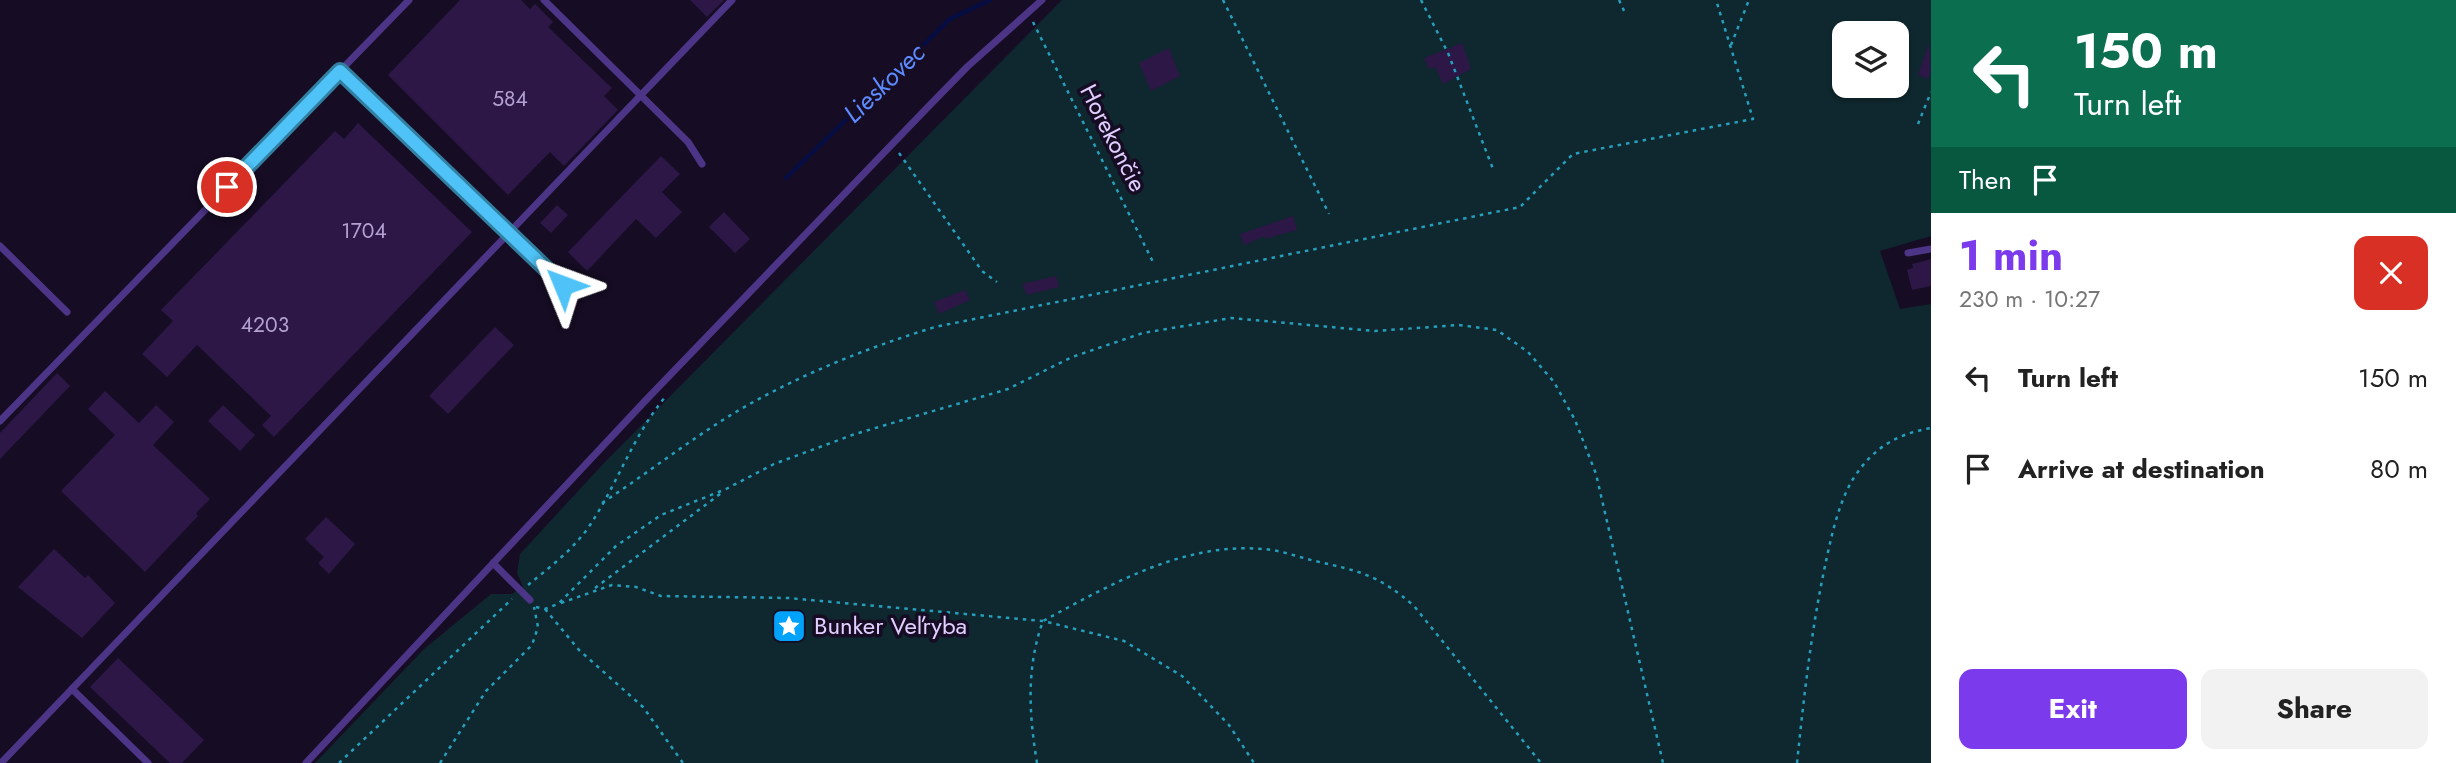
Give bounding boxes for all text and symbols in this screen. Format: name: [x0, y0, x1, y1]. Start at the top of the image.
text: 150 m: [2074, 16, 2218, 86]
map controls: [1832, 21, 1909, 98]
button: layers: [1832, 21, 1909, 98]
icon: left: [1959, 28, 2050, 119]
water label: Lieskovec: [834, 34, 934, 132]
street label: Horekončie: [1071, 78, 1155, 198]
text: Turn left: [2074, 81, 2181, 127]
house number: 584: [492, 84, 528, 114]
pin: [197, 157, 257, 217]
text: Then: [1959, 161, 2012, 199]
icon: arrive: [2026, 161, 2064, 199]
icon: arrive: [208, 168, 246, 206]
house number: 1704: [341, 216, 387, 246]
text: 1 min: [1959, 225, 2063, 286]
button: close: [2354, 236, 2428, 310]
position arrow: [526, 248, 600, 322]
text: 230 m · 10:27: [1959, 282, 2100, 316]
house number: 4203: [241, 310, 289, 340]
icon: left: [1959, 359, 1997, 397]
text: Turn left: [2018, 359, 2118, 397]
text: 150 m: [2358, 359, 2428, 397]
icon: arrive: [1959, 450, 1997, 488]
text: Arrive at destination: [2018, 450, 2265, 488]
text: 80 m: [2370, 450, 2428, 488]
place icon: Bunker Veľryba: [770, 607, 808, 645]
place label: Bunker Veľryba: [814, 608, 967, 643]
button: Exit: [1959, 669, 2187, 749]
button: Share: [2201, 669, 2428, 749]

